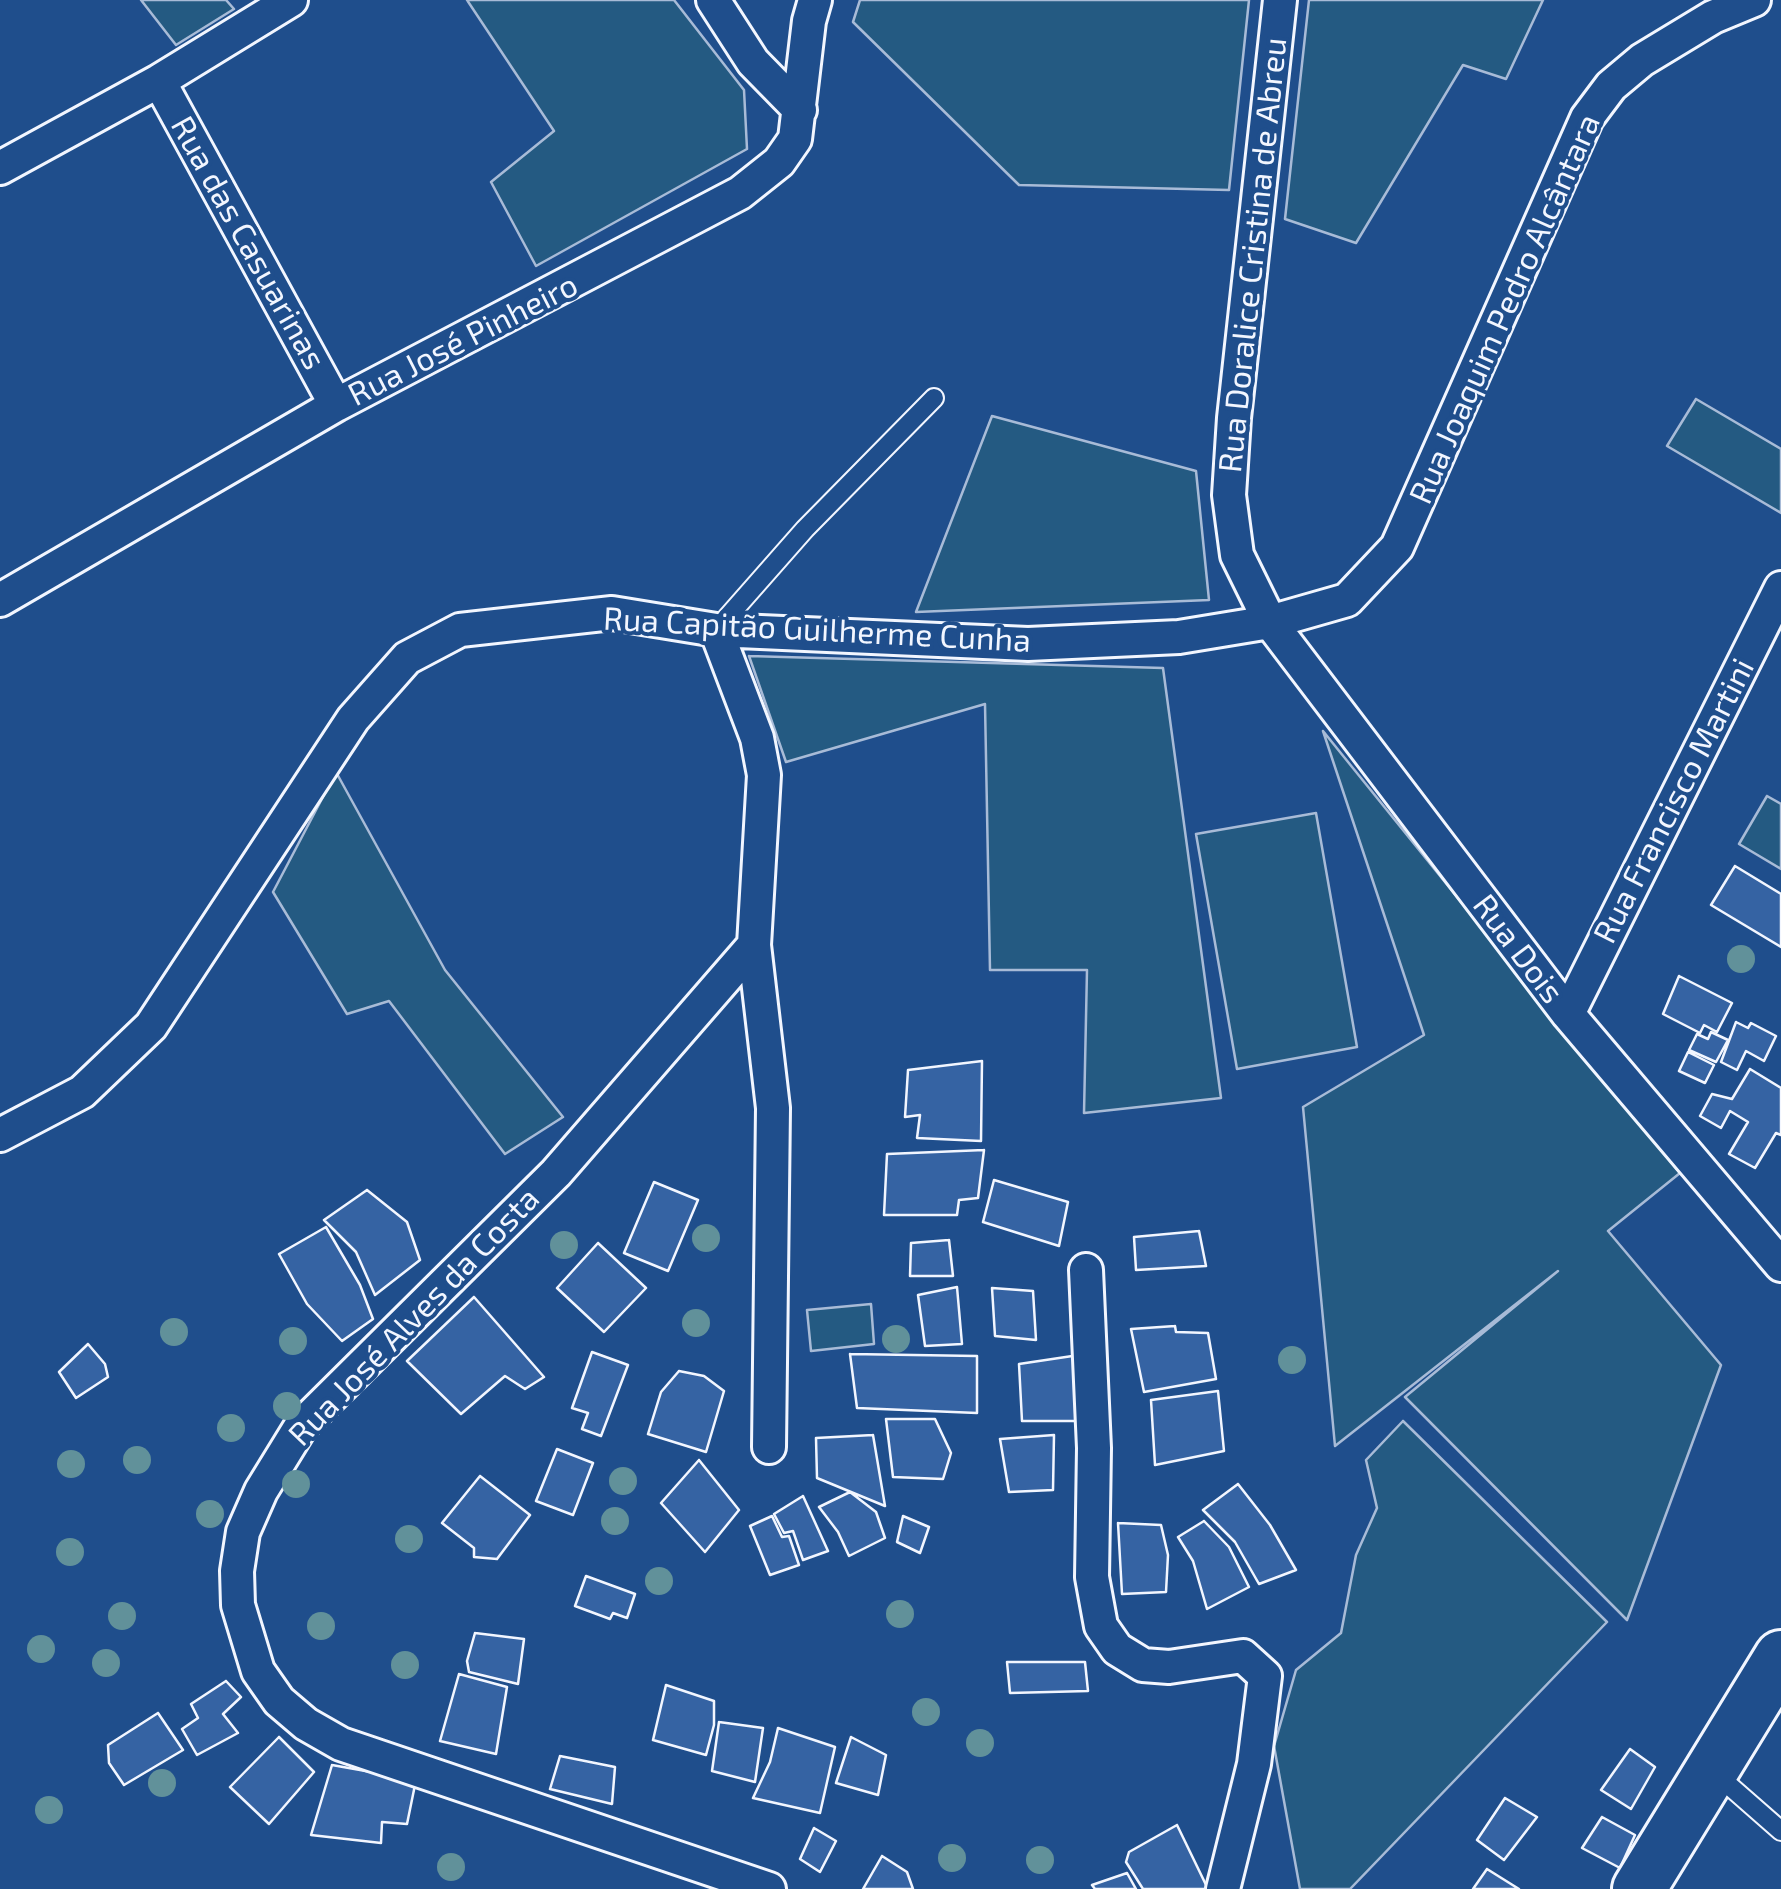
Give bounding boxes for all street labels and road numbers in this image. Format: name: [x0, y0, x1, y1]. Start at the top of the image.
street label: Rua Doralice Cristina de Abreu: [1211, 36, 1295, 474]
street label: Rua Joaquim Pedro Alcântara: [1402, 108, 1608, 510]
street label: Rua das Casuarinas: [163, 110, 333, 376]
street label: Rua José Pinheiro: [342, 266, 584, 414]
street label: Rua Capitão Guilherme Cunha: [602, 600, 1032, 660]
street label: Rua Francisco Martini: [1586, 652, 1762, 950]
street label: Rua Dois: [1465, 887, 1571, 1011]
street label: Rua José Alves da Costa: [281, 1180, 547, 1454]

